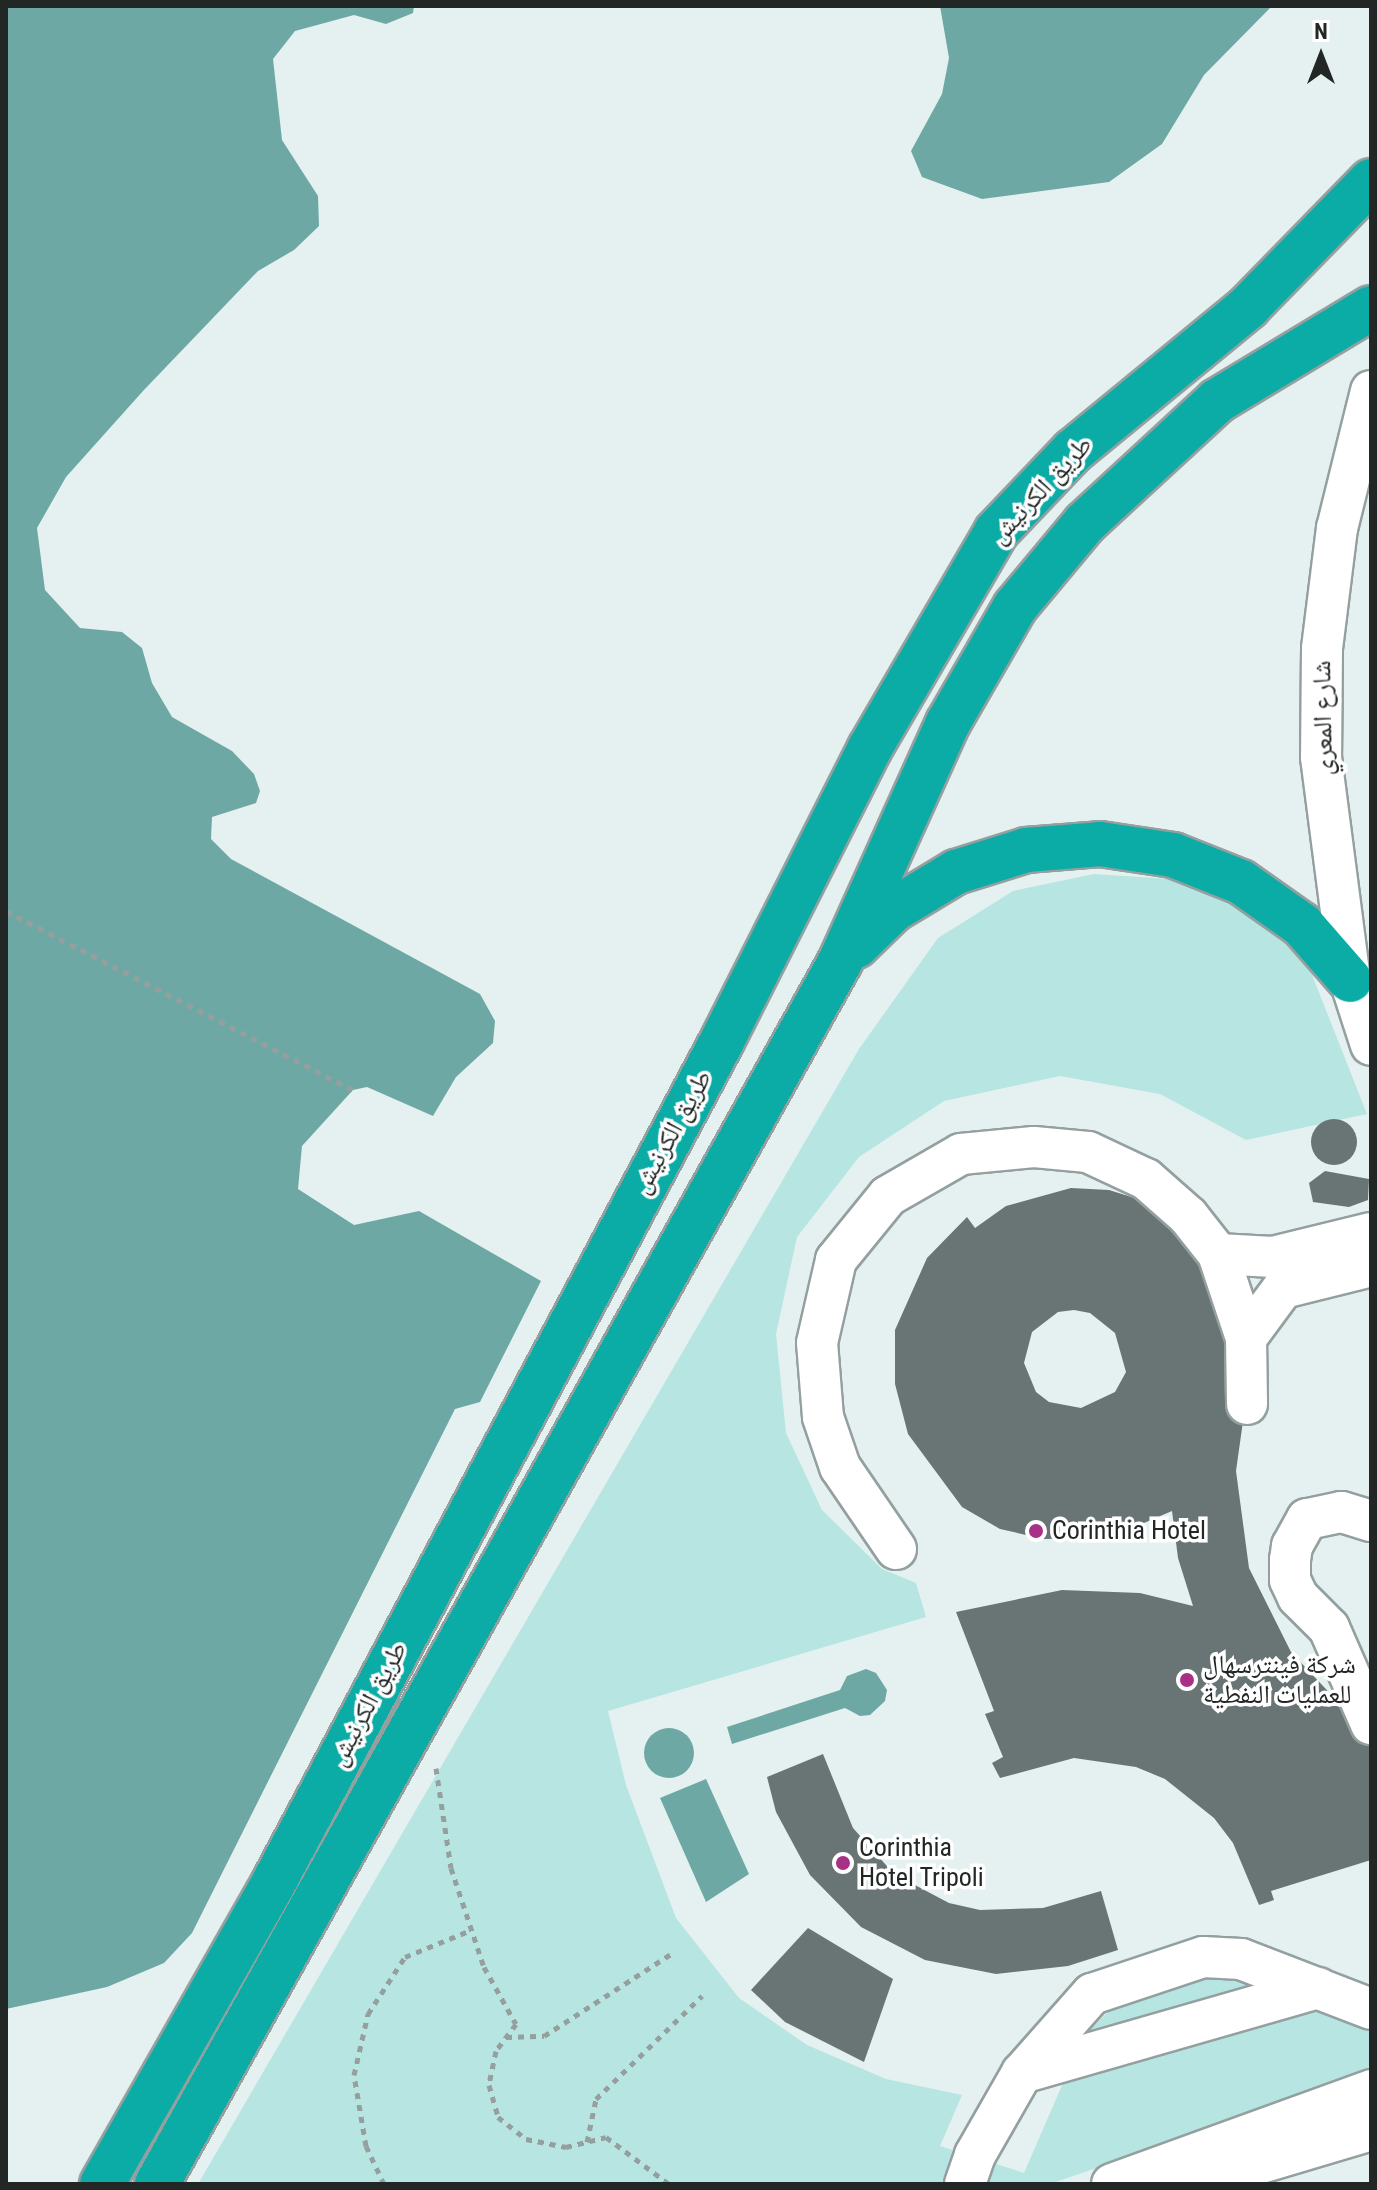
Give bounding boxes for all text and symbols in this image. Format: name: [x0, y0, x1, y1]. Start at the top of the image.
north arrow: [1281, 16, 1361, 96]
text: N: [1314, 19, 1328, 44]
street label: طريق الكرنيش: [983, 430, 1099, 550]
street label: شارع المعري: [1306, 660, 1340, 776]
street label: طريق الكرنيش: [625, 1065, 719, 1199]
place label: Corinthia Hotel: [1052, 1515, 1206, 1547]
marker: Corinthia Hotel: [1027, 1522, 1045, 1540]
street label: طريق الكرنيش: [322, 1636, 414, 1772]
place label: شركة فينترسهال للعمليات النفطية: [1203, 1649, 1356, 1710]
marker: شركة فينترسهال للعمليات النفطية: [1178, 1671, 1196, 1689]
place label: Corinthia Hotel Tripoli: [859, 1832, 984, 1894]
marker: Corinthia Hotel Tripoli: [834, 1854, 852, 1872]

